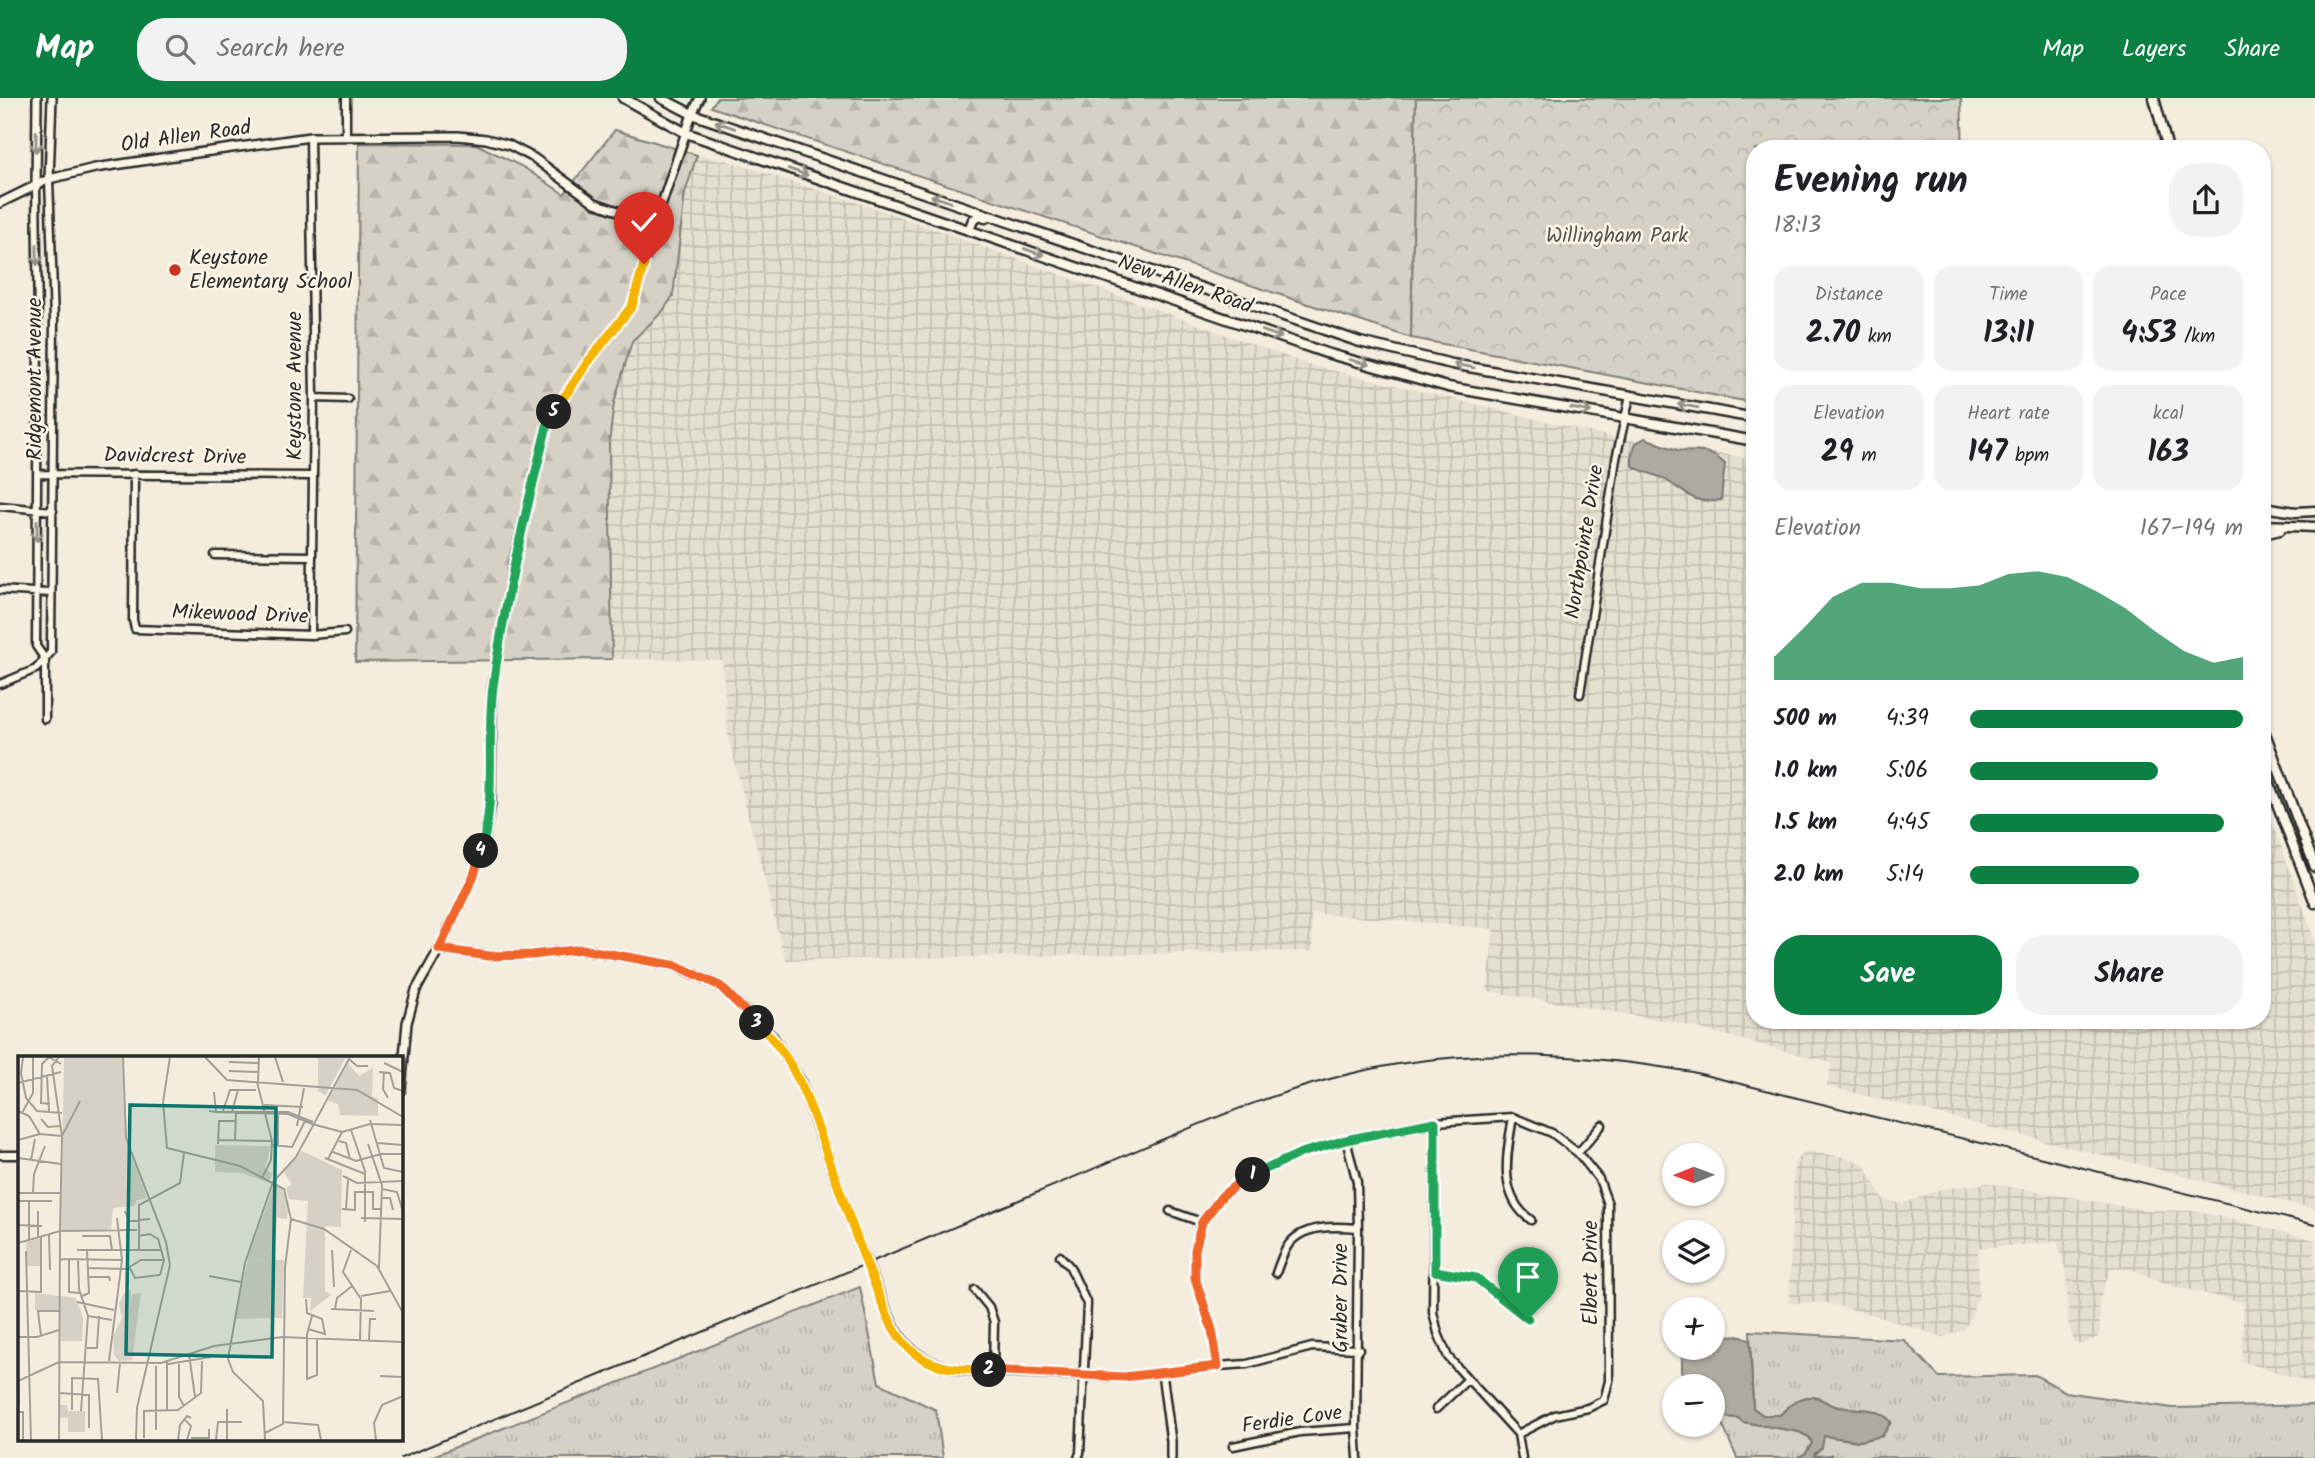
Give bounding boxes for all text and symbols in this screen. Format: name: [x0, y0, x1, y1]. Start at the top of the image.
search box: [137, 18, 627, 81]
text: Map: [35, 23, 95, 76]
text: Search here: [217, 28, 345, 70]
icon: search: [161, 30, 199, 68]
text: Map: [2042, 30, 2084, 69]
text: Layers: [2122, 30, 2186, 69]
text: Share: [2224, 30, 2280, 69]
street label: Old Allen Road: [119, 111, 254, 162]
one-way arrow: [715, 118, 737, 130]
one-way arrow: [29, 131, 43, 154]
text: Evening run: [1774, 152, 1968, 212]
button: share: [2169, 163, 2243, 237]
one-way arrow: [787, 166, 809, 179]
pin: [614, 192, 674, 264]
one-way arrow: [930, 192, 952, 204]
icon: check: [625, 203, 663, 241]
text: 18:13: [1774, 208, 1821, 244]
park label: Willingham Park: [1546, 220, 1688, 253]
place label: Keystone Elementary School: [189, 242, 352, 299]
one-way arrow: [30, 243, 44, 266]
one-way arrow: [1022, 247, 1044, 259]
street label: New Allen Road: [1113, 247, 1257, 324]
marker: Keystone Elementary School: [167, 262, 183, 278]
text: Distance: [1815, 280, 1883, 310]
text: Time: [1989, 280, 2028, 310]
text: Pace: [2150, 280, 2186, 310]
street label: Ridgemont Avenue: [19, 297, 52, 460]
text: 2.70: [1806, 310, 1860, 358]
text: 13:11: [1983, 310, 2034, 358]
text: 4:53: [2121, 310, 2177, 358]
street label: Keystone Avenue: [279, 311, 312, 461]
text: km: [1860, 322, 1892, 352]
text: /km: [2177, 322, 2215, 352]
one-way arrow: [1260, 329, 1282, 341]
one-way arrow: [1347, 356, 1369, 369]
one-way arrow: [1453, 359, 1476, 372]
pin: 5: [536, 394, 572, 430]
text: 5: [549, 396, 558, 426]
one-way arrow: [1677, 399, 1700, 412]
text: Elevation: [1813, 399, 1885, 429]
text: Heart rate: [1967, 399, 2050, 429]
text: kcal: [2153, 399, 2184, 429]
one-way arrow: [1569, 404, 1591, 418]
text: 29: [1821, 429, 1854, 477]
text: 147: [1968, 429, 2007, 477]
text: 163: [2147, 429, 2189, 477]
street label: Davidcrest Drive: [103, 439, 247, 475]
text: m: [1854, 441, 1877, 471]
text: bpm: [2007, 441, 2049, 471]
street label: Northpointe Drive: [1557, 462, 1614, 621]
text: Elevation: [1774, 511, 1861, 547]
text: 167–194 m: [2140, 511, 2243, 547]
one-way arrow: [31, 520, 44, 543]
street label: Mikewood Drive: [171, 596, 309, 634]
text: 500 m: [1774, 701, 1837, 737]
text: 4:39: [1886, 701, 1929, 737]
text: 1.0 km: [1774, 753, 1837, 789]
text: 5:06: [1886, 753, 1928, 789]
text: 1.5 km: [1774, 805, 1837, 841]
text: 4:45: [1886, 805, 1929, 841]
pin: 4: [463, 834, 498, 868]
text: 4: [475, 835, 486, 865]
text: 2.0 km: [1774, 857, 1844, 893]
text: 5:14: [1886, 857, 1924, 893]
button: Save: [1774, 935, 2002, 1015]
button: Share: [2016, 935, 2243, 1015]
pin: 3: [740, 1006, 774, 1040]
text: 3: [751, 1007, 762, 1037]
inset map: [18, 1056, 402, 1440]
north arrow: [1662, 1143, 1726, 1206]
map controls: [1662, 1143, 1725, 1437]
pin: 1: [1236, 1158, 1270, 1192]
text: 1: [1250, 1159, 1255, 1189]
street label: Elbert Drive: [1575, 1220, 1608, 1326]
button: layers: [1662, 1220, 1725, 1283]
street label: Gruber Drive: [1325, 1243, 1358, 1353]
pin: [1498, 1247, 1558, 1319]
icon: arrive: [1509, 1258, 1547, 1296]
button: +: [1662, 1297, 1725, 1360]
pin: 2: [972, 1352, 1006, 1388]
text: 2: [983, 1354, 994, 1384]
button: −: [1662, 1374, 1725, 1437]
street label: Ferdie Cove: [1240, 1397, 1345, 1443]

